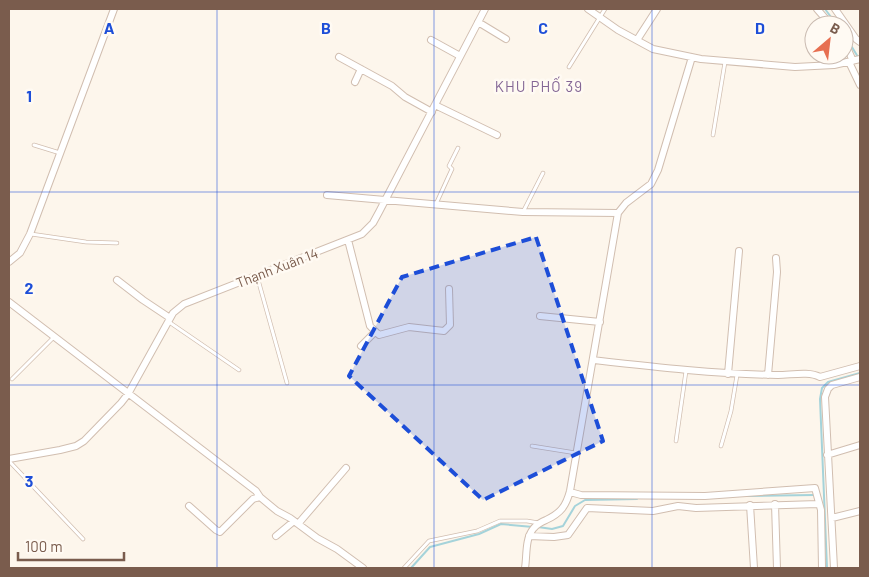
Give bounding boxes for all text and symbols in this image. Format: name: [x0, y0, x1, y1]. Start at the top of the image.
north arrow: [804, 15, 854, 65]
text: A: [104, 18, 115, 37]
text: B: [321, 18, 331, 37]
text: C: [538, 18, 548, 37]
text: D: [755, 18, 765, 37]
text: B: [828, 19, 843, 38]
district label: KHU PHỐ 39: [495, 76, 583, 95]
text: 1: [26, 86, 32, 105]
street label: Thạnh Xuân 14: [233, 244, 320, 291]
text: 2: [25, 278, 34, 297]
text: 3: [25, 471, 33, 490]
scale bar: [18, 530, 124, 562]
text: 100 m: [25, 537, 63, 555]

